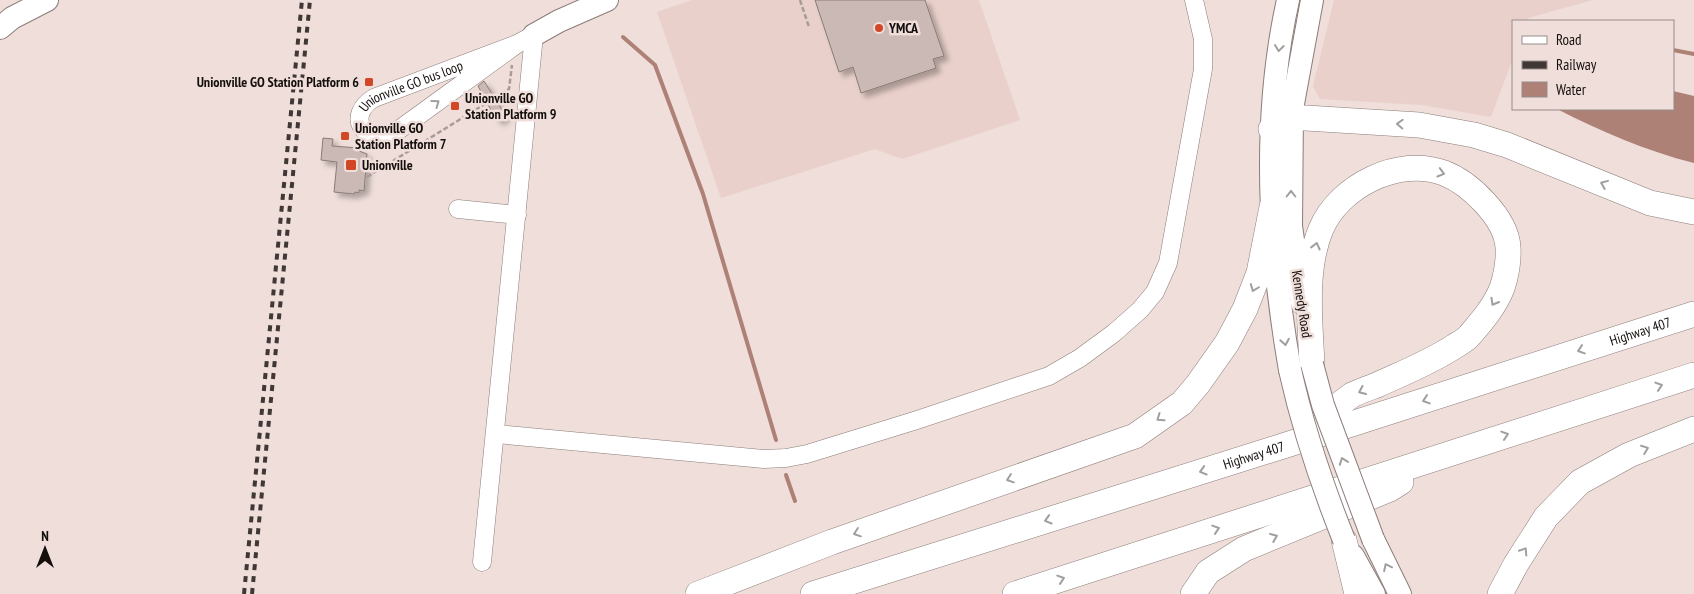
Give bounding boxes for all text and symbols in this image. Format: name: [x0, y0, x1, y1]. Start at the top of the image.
place label: YMCA: [888, 19, 919, 37]
legend: [1512, 20, 1674, 110]
marker: YMCA: [873, 22, 885, 34]
text: Road: [1556, 30, 1582, 49]
one-way arrow: [1274, 44, 1285, 52]
text: Railway: [1556, 55, 1597, 74]
street label: Unionville GO bus loop: [354, 56, 465, 115]
place label: Unionville GO Station Platform 6: [197, 73, 359, 91]
marker: Unionville GO Station Platform 6: [363, 76, 375, 88]
text: Water: [1556, 80, 1587, 99]
place label: Unionville GO Station Platform 9: [465, 89, 557, 123]
one-way arrow: [430, 100, 440, 109]
marker: Unionville GO Station Platform 9: [449, 100, 461, 112]
one-way arrow: [1395, 118, 1403, 129]
place label: Unionville GO Station Platform 7: [355, 119, 447, 153]
marker: Unionville GO Station Platform 7: [339, 130, 351, 142]
place label: Unionville: [362, 156, 413, 174]
marker: Unionville: [344, 158, 358, 172]
one-way arrow: [1437, 167, 1445, 178]
one-way arrow: [1601, 180, 1609, 190]
one-way arrow: [1286, 190, 1296, 198]
one-way arrow: [1310, 241, 1321, 250]
street label: Kennedy Road: [1288, 269, 1316, 339]
one-way arrow: [1249, 284, 1259, 292]
one-way arrow: [1490, 297, 1500, 306]
street label: Highway 407: [1607, 313, 1673, 350]
one-way arrow: [1280, 338, 1290, 347]
one-way arrow: [1577, 345, 1586, 355]
one-way arrow: [1655, 381, 1663, 391]
one-way arrow: [1358, 385, 1367, 395]
one-way arrow: [1423, 394, 1431, 404]
one-way arrow: [1156, 412, 1166, 421]
one-way arrow: [1500, 431, 1508, 441]
street label: Highway 407: [1221, 437, 1287, 473]
one-way arrow: [1640, 444, 1648, 454]
one-way arrow: [1339, 457, 1349, 466]
one-way arrow: [1200, 466, 1208, 476]
one-way arrow: [1007, 473, 1015, 483]
one-way arrow: [1045, 514, 1053, 524]
north arrow: [20, 524, 70, 574]
one-way arrow: [1211, 524, 1220, 534]
text: N: [41, 527, 49, 545]
one-way arrow: [853, 527, 862, 537]
one-way arrow: [1269, 532, 1278, 543]
one-way arrow: [1518, 548, 1527, 557]
one-way arrow: [1382, 563, 1393, 572]
one-way arrow: [1057, 575, 1065, 585]

